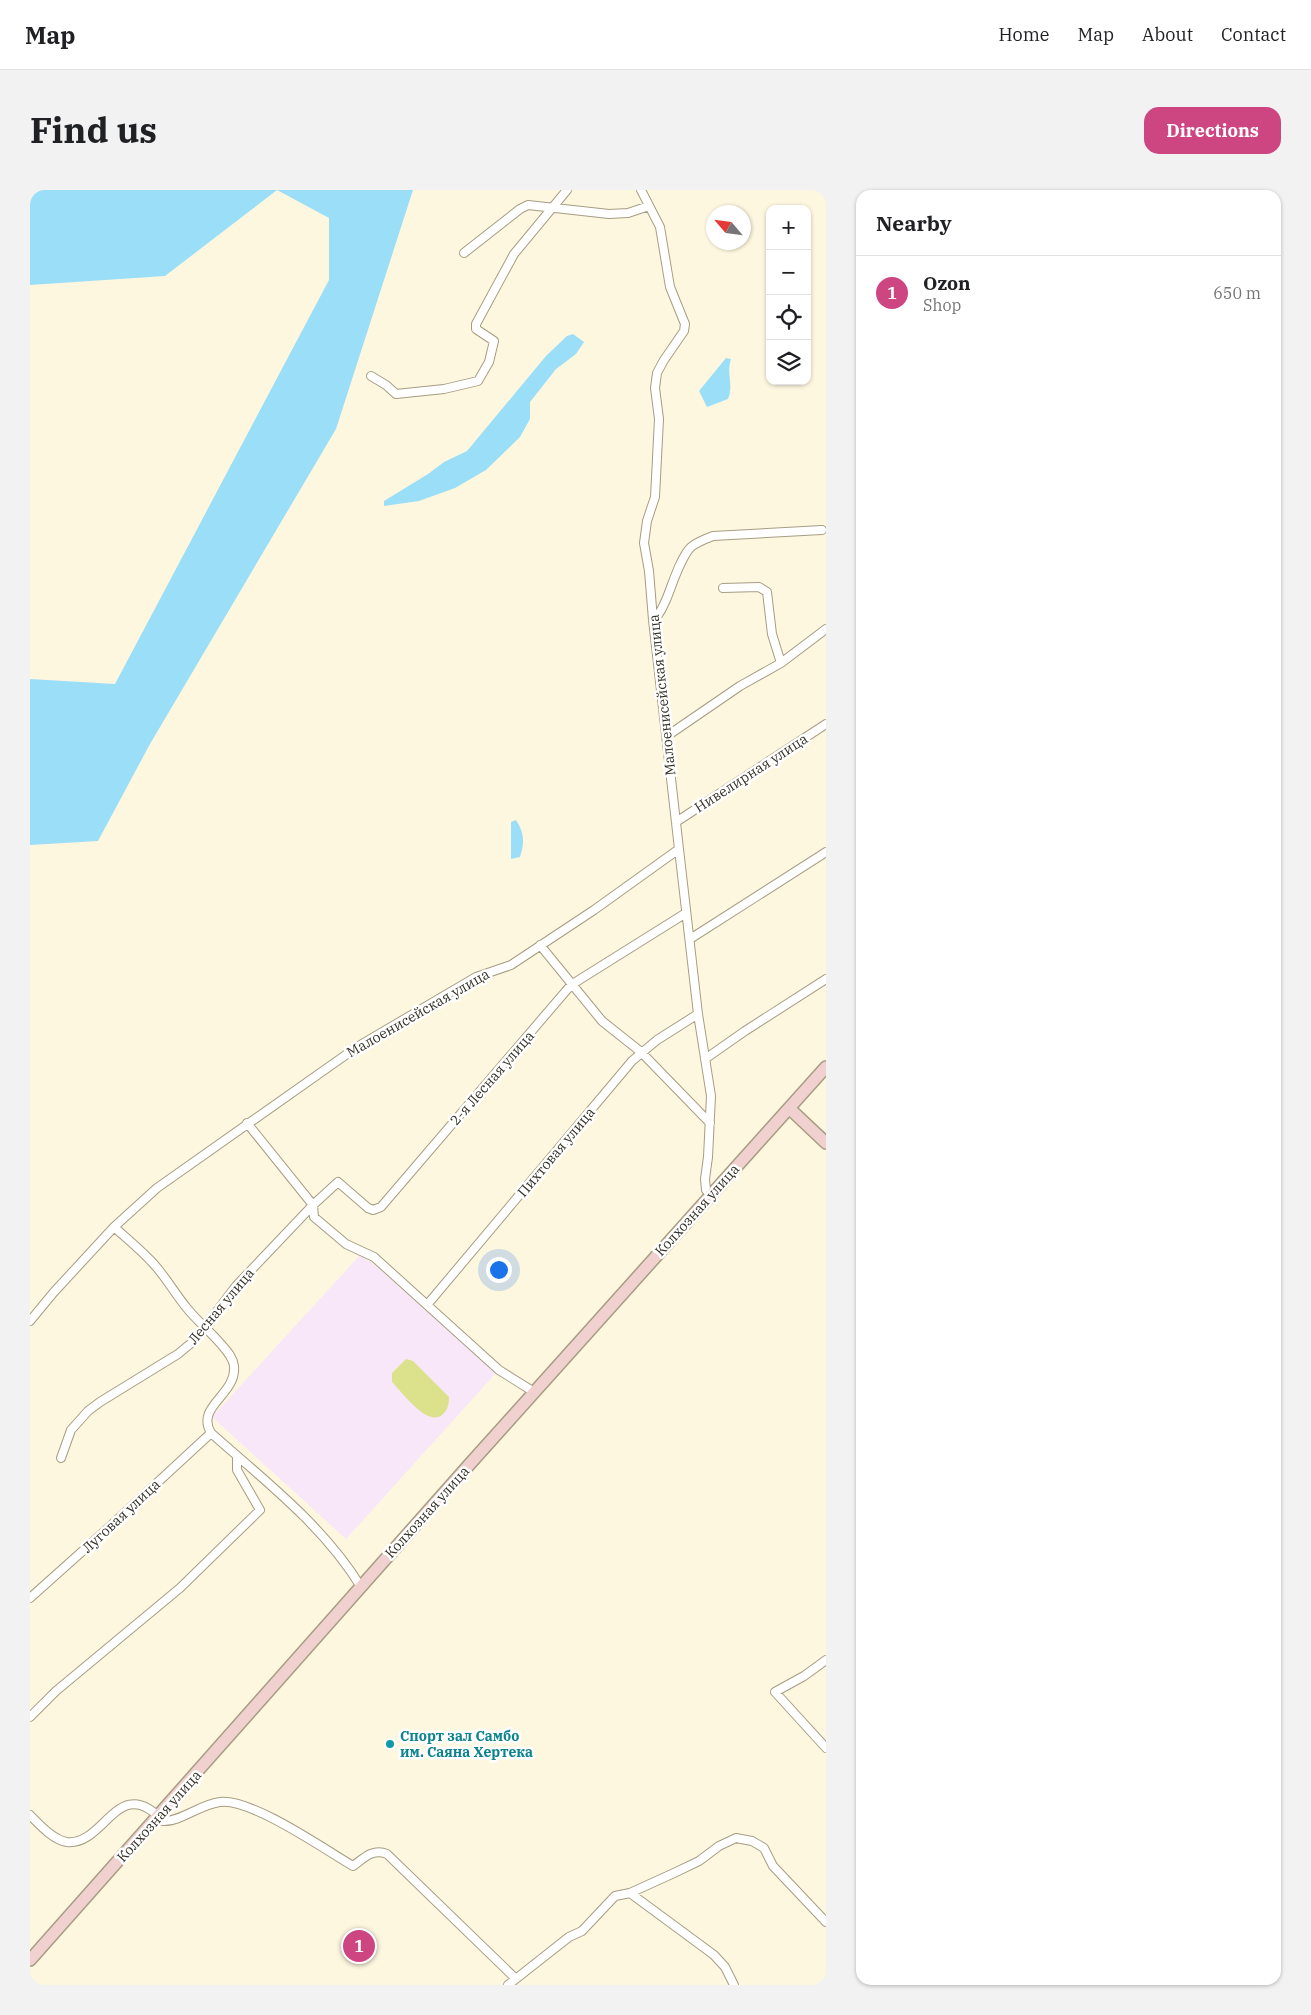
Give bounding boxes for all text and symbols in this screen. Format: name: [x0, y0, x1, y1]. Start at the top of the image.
text: Map: [25, 19, 75, 51]
text: Home: [998, 23, 1050, 46]
text: Map: [1078, 23, 1114, 46]
text: About: [1142, 23, 1193, 46]
text: Contact: [1221, 23, 1286, 46]
text: Find us: [30, 107, 157, 153]
button: Directions: [1144, 107, 1281, 154]
north arrow: [706, 205, 751, 250]
map controls: [766, 205, 811, 385]
button: +: [766, 205, 811, 250]
text: Nearby: [876, 209, 952, 237]
button: −: [766, 250, 811, 295]
text: Ozon: [923, 271, 971, 295]
text: 1: [887, 283, 897, 303]
text: 650 m: [1213, 283, 1261, 303]
button: locate: [766, 295, 811, 340]
text: Shop: [923, 295, 961, 315]
button: layers: [766, 340, 811, 385]
street label: Малоенисейская улица: [645, 613, 679, 777]
street label: Нивелирная улица: [691, 729, 811, 816]
street label: Малоенисейская улица: [343, 965, 493, 1061]
street label: 2-я Лесная улица: [446, 1027, 538, 1129]
street label: Пихтовая улица: [513, 1103, 599, 1201]
street label: Колхозная улица: [651, 1160, 743, 1260]
your location: [486, 1257, 512, 1283]
street label: Лесная улица: [184, 1264, 258, 1348]
street label: Колхозная улица: [381, 1462, 473, 1562]
street label: Луговая улица: [78, 1475, 164, 1557]
place label: Спорт зал Самбо им. Саяна Хертека: [400, 1727, 533, 1761]
marker: Спорт зал Самбо им. Саяна Хертека: [384, 1738, 396, 1750]
street label: Колхозная улица: [113, 1766, 205, 1866]
pin: 1: [343, 1927, 375, 1965]

